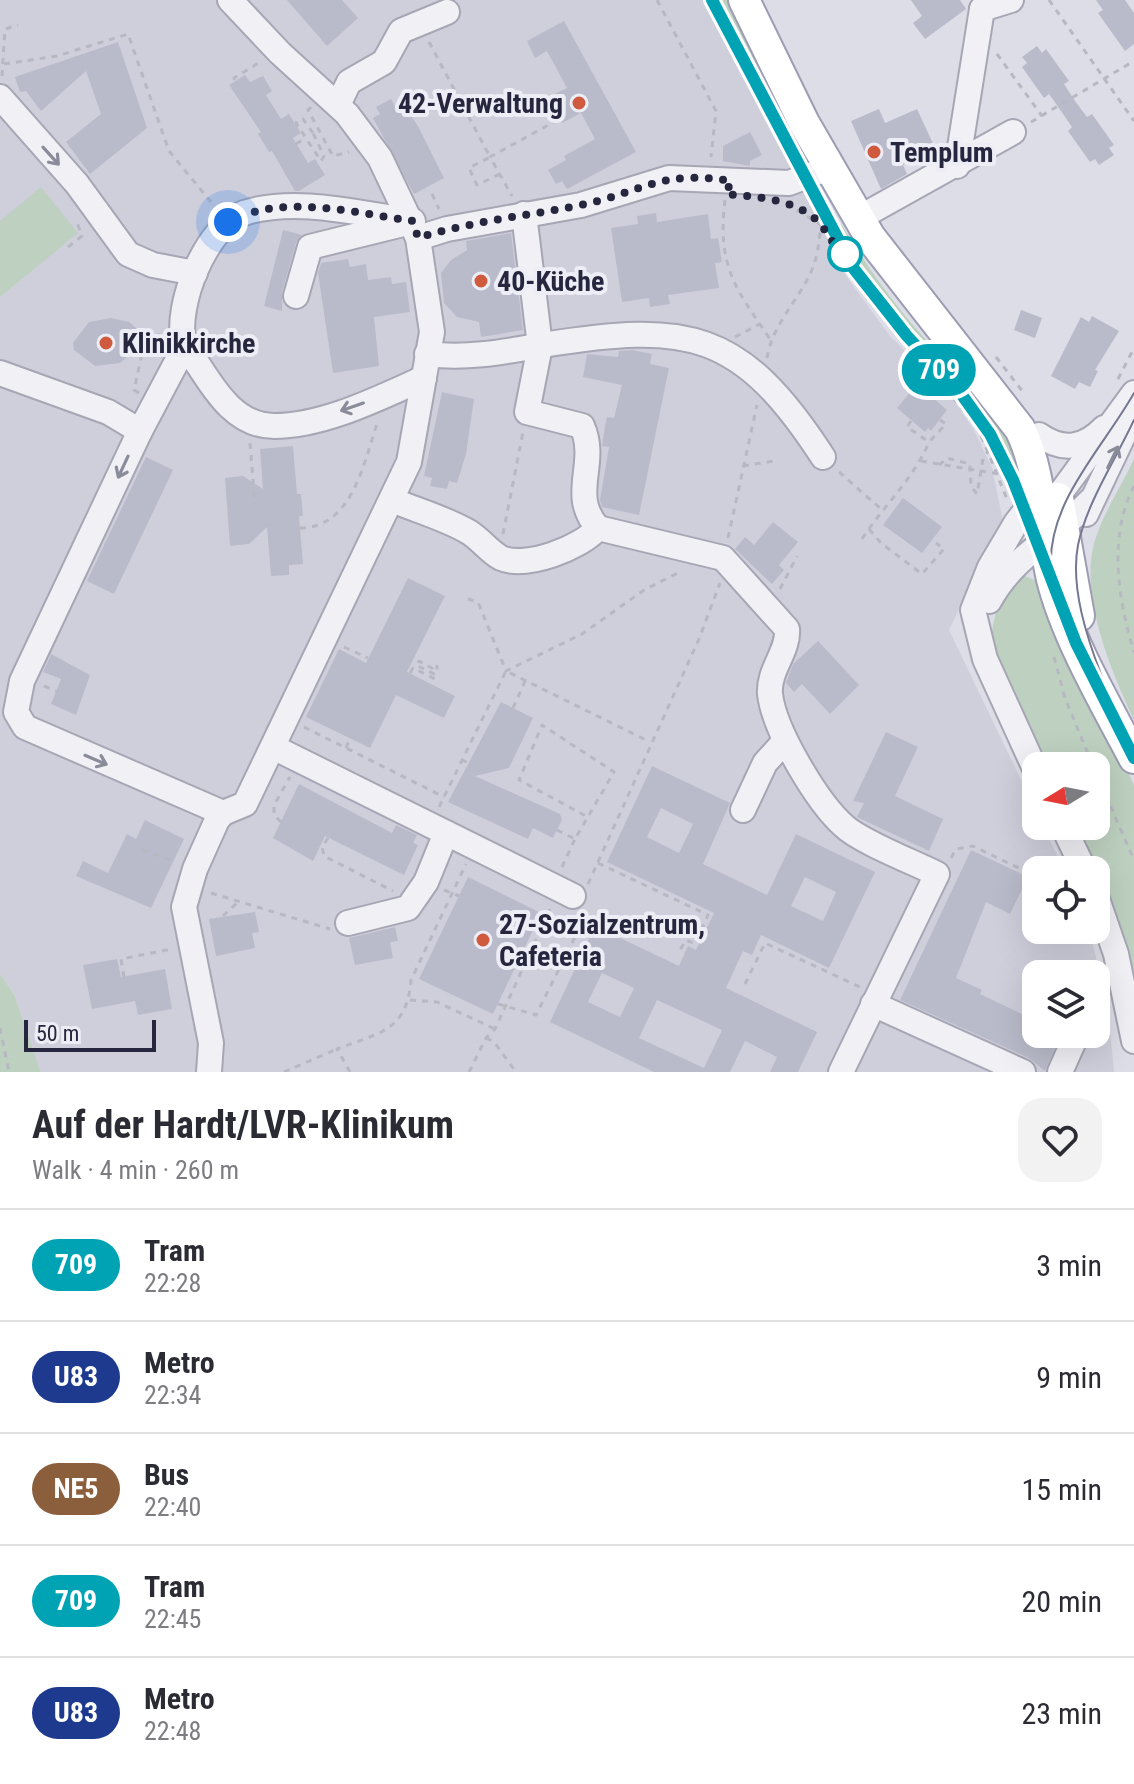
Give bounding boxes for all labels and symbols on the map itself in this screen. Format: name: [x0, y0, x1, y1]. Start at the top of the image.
place label: 42-Verwaltung: [398, 87, 563, 120]
marker: 42-Verwaltung: [570, 94, 588, 112]
place label: Templum: [890, 136, 994, 169]
marker: Templum: [865, 143, 883, 161]
one-way arrow: [42, 146, 60, 166]
your location: [208, 202, 248, 242]
unlabelled marker: [828, 237, 862, 271]
place label: 40-Küche: [497, 265, 604, 298]
marker: 40-Küche: [472, 272, 490, 290]
place label: Klinikkirche: [122, 327, 255, 360]
marker: Klinikkirche: [97, 334, 115, 352]
line badge: 709: [893, 344, 985, 396]
one-way arrow: [340, 401, 364, 415]
one-way arrow: [1106, 446, 1121, 470]
one-way arrow: [115, 455, 130, 479]
north arrow: [1022, 752, 1110, 840]
one-way arrow: [83, 753, 108, 768]
place label: 27-Sozialzentrum, Cafeteria: [499, 908, 705, 973]
marker: 27-Sozialzentrum, Cafeteria: [474, 931, 492, 949]
scale bar: [24, 1016, 156, 1052]

